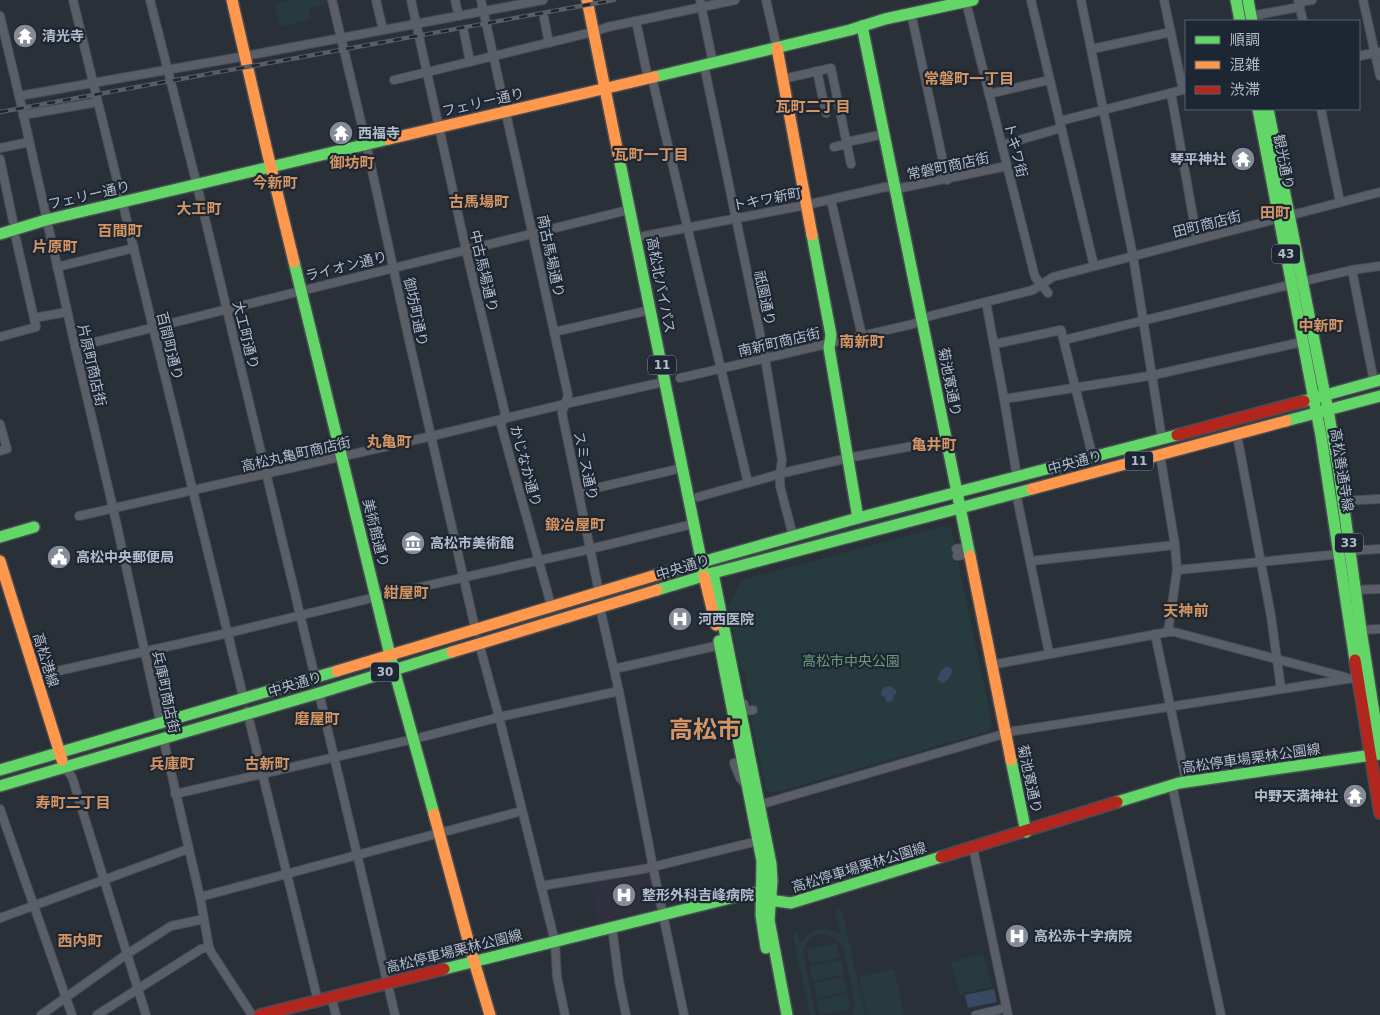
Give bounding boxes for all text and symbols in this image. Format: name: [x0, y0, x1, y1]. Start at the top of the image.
legend: [1185, 20, 1360, 110]
temple icon: 清光寺: [12, 23, 38, 49]
place label: 清光寺: [42, 28, 84, 44]
text: 順調: [1230, 31, 1260, 49]
text: 混雑: [1230, 56, 1260, 74]
district label: 常磐町一丁目: [924, 70, 1014, 88]
text: 渋滞: [1230, 81, 1260, 99]
street label: フェリー通り: [440, 85, 526, 119]
district label: 瓦町二丁目: [775, 98, 851, 116]
temple icon: 西福寺: [328, 120, 354, 146]
street label: トキワ街: [1001, 121, 1031, 179]
place label: 西福寺: [358, 125, 400, 141]
street label: 観光通り: [1271, 133, 1297, 191]
district label: 瓦町一丁目: [613, 146, 689, 164]
temple icon: 琴平神社: [1230, 146, 1256, 172]
street label: 常磐町商店街: [905, 149, 991, 183]
place label: 琴平神社: [1170, 151, 1226, 167]
district label: 御坊町: [329, 154, 375, 172]
district label: 今新町: [252, 174, 298, 192]
street label: フェリー通り: [46, 178, 132, 212]
street label: トキワ新町: [731, 184, 803, 214]
district label: 古馬場町: [449, 193, 509, 211]
district label: 大工町: [176, 200, 222, 218]
district label: 田町: [1260, 204, 1290, 222]
street label: 田町商店街: [1171, 208, 1243, 240]
street label: 南古馬場通り: [534, 213, 568, 299]
district label: 百間町: [97, 222, 143, 240]
street label: 中古馬場通り: [467, 228, 501, 314]
street label: 高松北バイパス: [644, 236, 678, 334]
district label: 片原町: [32, 238, 78, 256]
road number: 43: [1272, 244, 1300, 264]
street label: ライオン通り: [303, 248, 389, 284]
street label: 祇園通り: [751, 269, 779, 327]
street label: 御坊町通り: [401, 276, 431, 348]
street label: 大工町通り: [230, 299, 262, 371]
street label: 百間町通り: [154, 310, 186, 382]
district label: 中新町: [1298, 317, 1344, 335]
street label: 片原町商店街: [75, 322, 109, 408]
street label: 南新町商店街: [736, 325, 822, 359]
district label: 南新町: [839, 333, 885, 351]
street label: 菊池寛通り: [935, 346, 965, 418]
road number: 11: [648, 356, 676, 374]
street label: かじなか通り: [507, 423, 545, 509]
street label: 高松善通寺線: [1328, 427, 1356, 513]
street label: スミス通り: [571, 430, 601, 502]
district label: 丸亀町: [366, 433, 412, 451]
street label: 高松丸亀町商店街: [240, 434, 352, 474]
district label: 亀井町: [911, 436, 957, 454]
street label: 中央通り: [1046, 447, 1104, 477]
road number: 11: [1125, 452, 1153, 471]
street label: 美術館通り: [360, 497, 392, 569]
district label: 鍛冶屋町: [545, 516, 605, 534]
museum icon: 高松市美術館: [400, 530, 426, 556]
road number: 33: [1335, 534, 1363, 552]
place label: 高松市美術館: [430, 535, 514, 551]
public building icon: 高松中央郵便局: [46, 544, 72, 570]
place label: 高松中央郵便局: [76, 549, 174, 565]
street label: 中央通り: [654, 551, 712, 583]
district label: 紺屋町: [383, 584, 429, 602]
district label: 天神前: [1163, 602, 1209, 620]
hospital icon: 河西医院: [667, 606, 693, 632]
place label: 河西医院: [698, 611, 754, 627]
street label: 高松港線: [30, 631, 62, 689]
street label: 兵庫町商店街: [149, 649, 183, 735]
park label: 高松市中央公園: [802, 653, 900, 669]
road number: 30: [371, 662, 399, 682]
street label: 中央通り: [266, 668, 324, 700]
district label: 磨屋町: [294, 710, 340, 728]
district label: 高松市: [669, 716, 741, 744]
street label: 高松停車場栗林公園線: [1181, 740, 1321, 776]
street label: 菊池寛通り: [1015, 743, 1045, 815]
district label: 兵庫町: [149, 755, 195, 773]
district label: 古新町: [244, 755, 290, 773]
temple icon: 中野天満神社: [1342, 783, 1368, 809]
place label: 中野天満神社: [1254, 788, 1338, 804]
district label: 寿町二丁目: [35, 794, 111, 812]
street label: 高松停車場栗林公園線: [790, 839, 928, 895]
hospital icon: 整形外科吉峰病院: [611, 882, 637, 908]
place label: 整形外科吉峰病院: [642, 887, 754, 903]
hospital icon: 高松赤十字病院: [1004, 923, 1030, 949]
street label: 高松停車場栗林公園線: [384, 926, 524, 976]
place label: 高松赤十字病院: [1034, 928, 1132, 944]
district label: 西内町: [57, 932, 103, 950]

